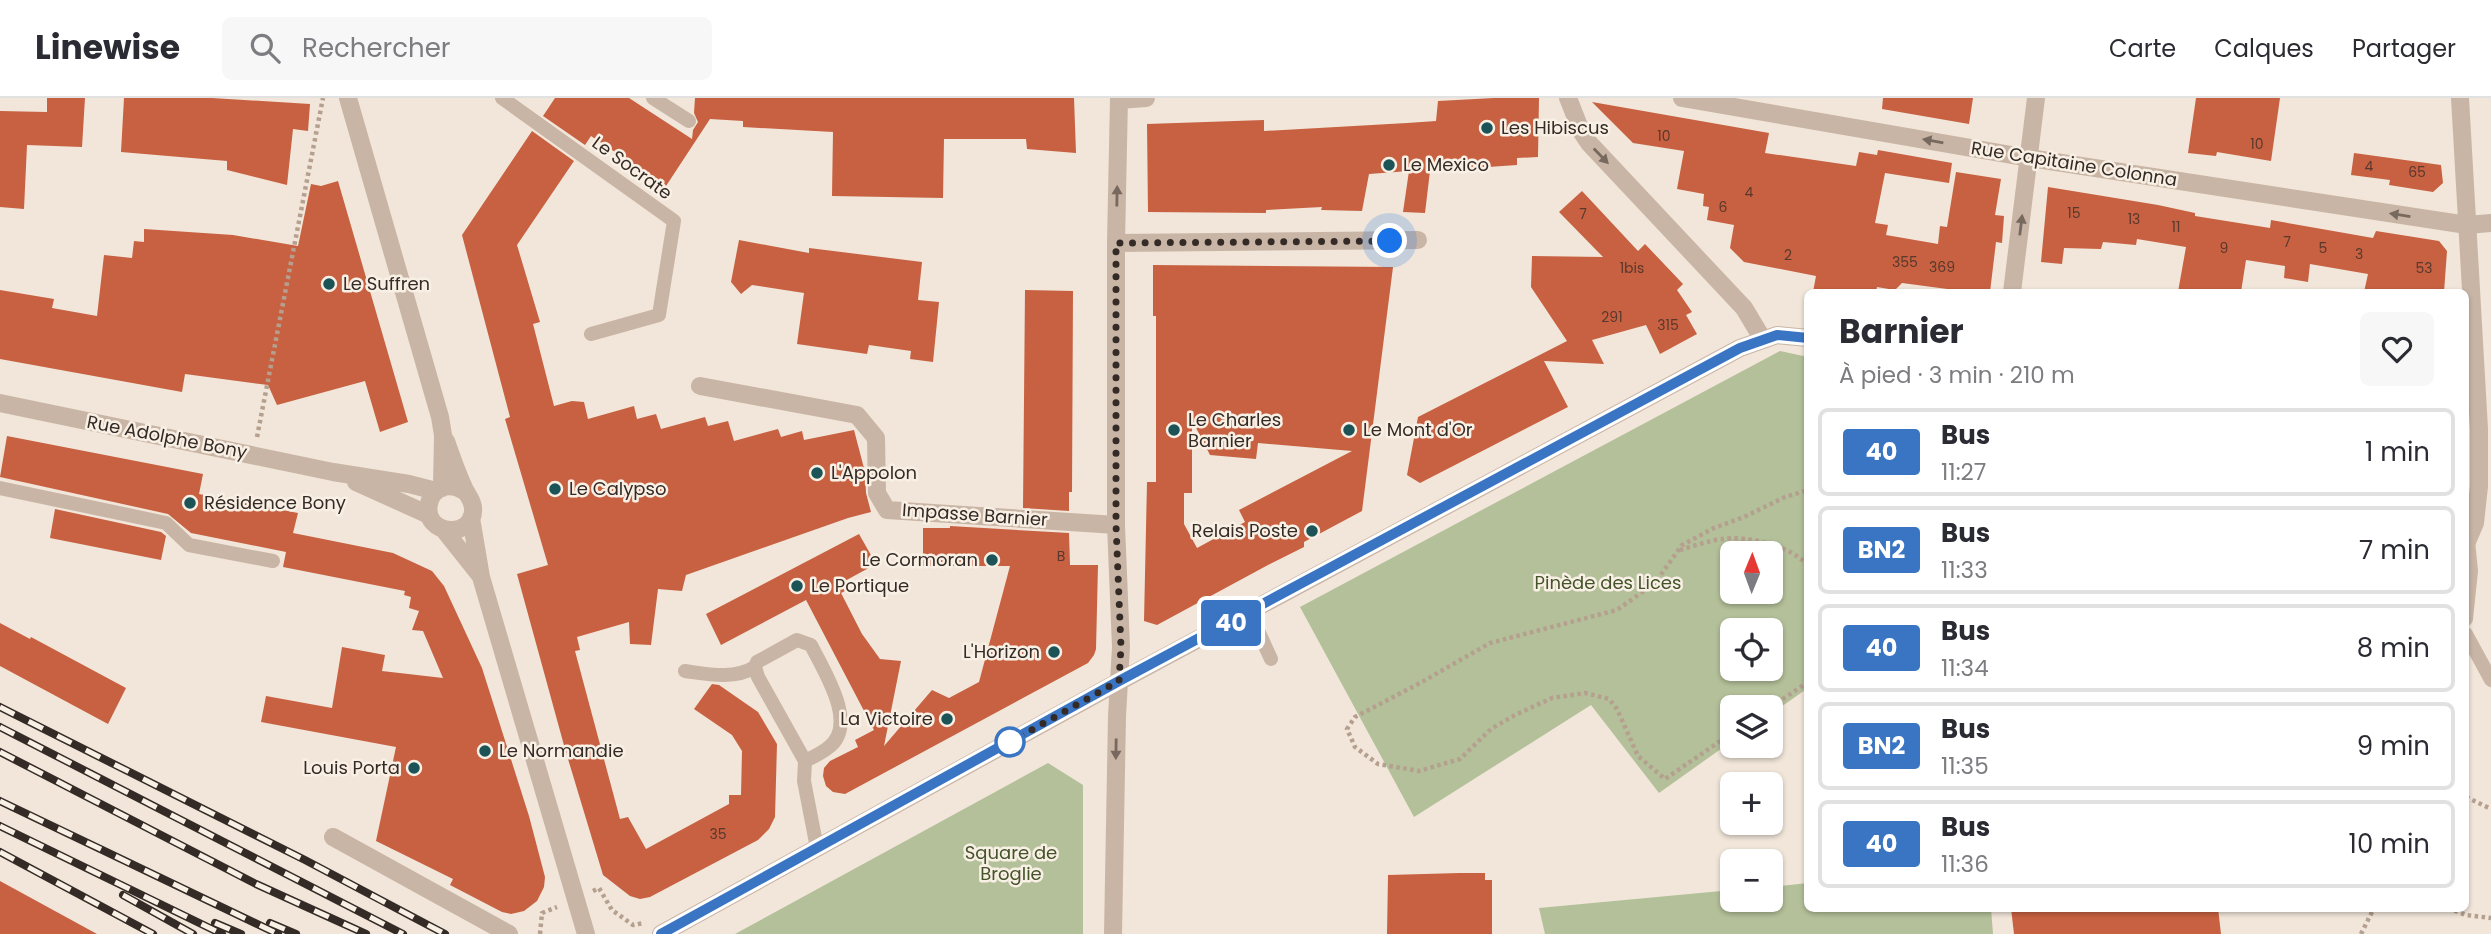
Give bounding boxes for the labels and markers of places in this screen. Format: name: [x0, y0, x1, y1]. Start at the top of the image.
place label: Les Hibiscus: [1501, 115, 1609, 140]
marker: Les Hibiscus: [1479, 120, 1495, 136]
place label: Le Mexico: [1403, 152, 1489, 177]
marker: Le Mexico: [1381, 157, 1397, 173]
place label: Le Suffren: [343, 271, 430, 296]
marker: Le Suffren: [321, 276, 337, 292]
place label: Le Charles Barnier: [1188, 407, 1281, 453]
place label: Le Mont d'Or: [1363, 417, 1473, 442]
marker: Le Charles Barnier: [1166, 422, 1182, 438]
marker: Le Mont d'Or: [1341, 422, 1357, 438]
place label: L'Appolon: [831, 460, 917, 485]
marker: L'Appolon: [809, 465, 825, 481]
place label: Le Calypso: [569, 476, 666, 501]
marker: Le Calypso: [547, 481, 563, 497]
place label: Résidence Bony: [204, 490, 346, 515]
marker: Résidence Bony: [182, 495, 198, 511]
place label: Relais Poste: [1192, 518, 1298, 543]
marker: Relais Poste: [1304, 523, 1320, 539]
place label: Le Cormoran: [862, 547, 978, 572]
marker: Le Cormoran: [984, 552, 1000, 568]
place label: Le Portique: [811, 573, 909, 598]
marker: Le Portique: [789, 578, 805, 594]
place label: L'Horizon: [963, 639, 1040, 664]
marker: L'Horizon: [1046, 644, 1062, 660]
place label: La Victoire: [840, 706, 933, 731]
marker: La Victoire: [939, 711, 955, 727]
unlabelled marker: [995, 727, 1025, 757]
place label: Le Normandie: [499, 738, 624, 763]
marker: Le Normandie: [477, 743, 493, 759]
place label: Louis Porta: [303, 755, 400, 780]
marker: Louis Porta: [406, 760, 422, 776]

